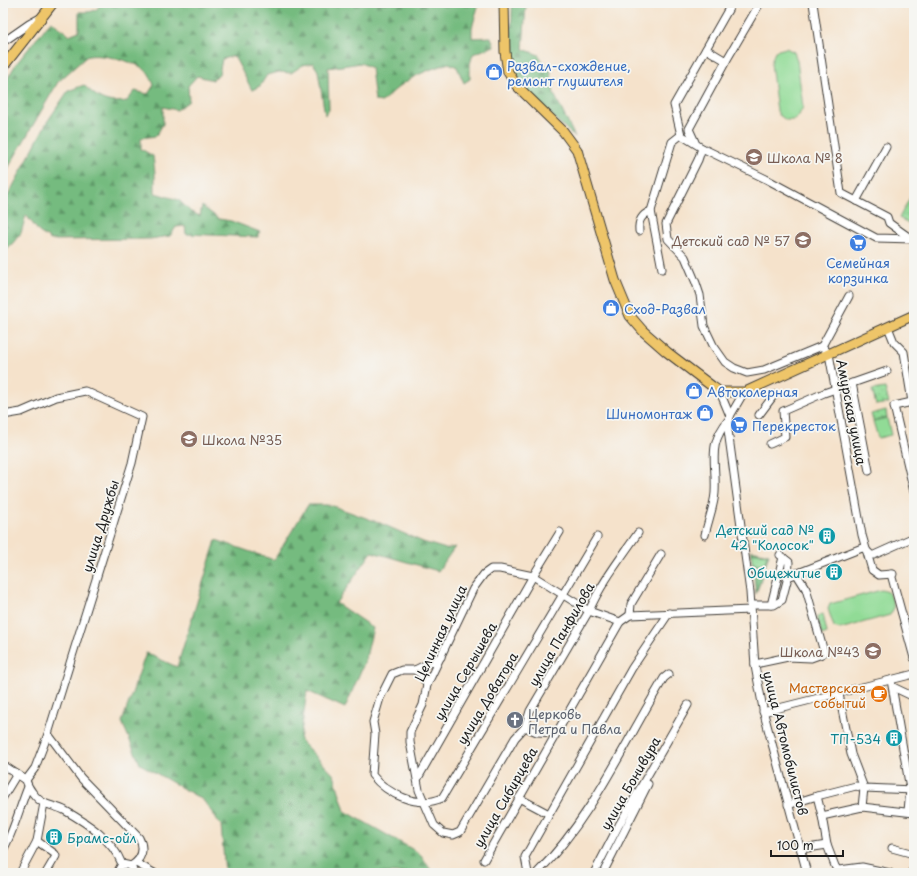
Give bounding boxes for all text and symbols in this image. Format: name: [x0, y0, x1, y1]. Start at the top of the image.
place label: Развал-схождение, ремонт глушителя: [507, 56, 631, 90]
shop icon: Развал-схождение, ремонт глушителя: [484, 62, 504, 82]
school or university icon: Школа № 8: [744, 147, 764, 167]
place label: Школа № 8: [767, 148, 843, 167]
school or university icon: Детский сад № 57: [793, 230, 813, 250]
place label: Детский сад № 57: [671, 231, 791, 250]
supermarket icon: Семейная корзинка: [848, 233, 868, 253]
place label: Семейная корзинка: [826, 253, 890, 287]
shop icon: Сход-Развал: [601, 298, 621, 318]
place label: Сход-Развал: [624, 299, 706, 318]
street label: Амурская улица: [832, 357, 872, 467]
shop icon: Автоколерная: [684, 381, 704, 401]
place label: Автоколерная: [707, 382, 798, 401]
shop icon: Шиномонтаж: [695, 403, 715, 423]
place label: Шиномонтаж: [606, 404, 693, 423]
supermarket icon: Перекресток: [729, 415, 749, 435]
place label: Перекресток: [752, 416, 836, 435]
school or university icon: Школа №35: [179, 429, 199, 449]
place label: Школа №35: [202, 430, 282, 449]
street label: улица Дружбы: [77, 477, 123, 575]
place label: Детский сад № 42 "Колосок": [715, 520, 814, 554]
building icon: Детский сад № 42 "Колосок": [817, 526, 837, 546]
building icon: Общежитие: [824, 562, 844, 582]
place label: Общежитие: [747, 563, 821, 582]
street label: улица Панфилова: [523, 578, 599, 690]
street label: Целинная улица: [409, 581, 471, 684]
street label: улица Серышева: [429, 617, 501, 724]
school or university icon: Школа №43: [863, 641, 883, 661]
place label: Школа №43: [780, 642, 860, 661]
street label: улица Доватора: [452, 647, 523, 748]
street label: улица Автомобилистов: [759, 669, 813, 817]
place label: Мастерская событий: [789, 678, 866, 712]
cafe icon: Мастерская событий: [869, 684, 889, 704]
place label: Церковь Петра и Павла: [528, 704, 622, 738]
church icon: Церковь Петра и Павла: [505, 710, 525, 730]
building icon: ТП-534: [884, 728, 904, 748]
place label: ТП-534: [830, 729, 881, 748]
street label: улица Бонивура: [595, 732, 665, 833]
street label: улица Сибирцева: [468, 742, 542, 851]
building icon: Брамс-ойл: [44, 827, 64, 847]
place label: Брамс-ойл: [67, 828, 137, 847]
scale bar: [771, 832, 843, 858]
text: 100 m: [777, 836, 814, 854]

